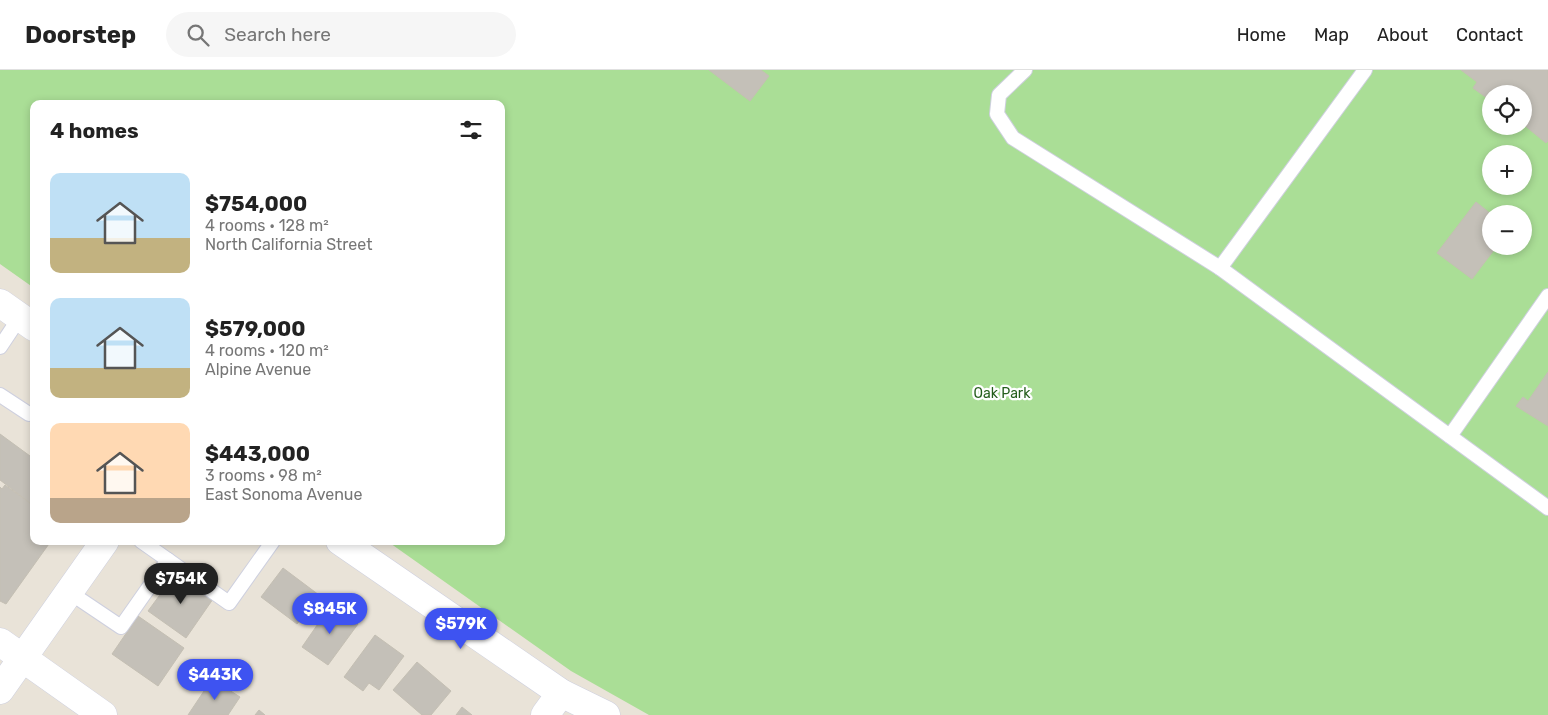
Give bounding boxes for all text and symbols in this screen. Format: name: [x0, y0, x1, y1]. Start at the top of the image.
search box: [166, 12, 516, 57]
text: Doorstep: [25, 21, 136, 49]
icon: search: [184, 21, 212, 49]
text: Search here: [224, 23, 331, 46]
text: Home: [1237, 24, 1286, 46]
text: Map: [1314, 24, 1349, 46]
text: About: [1377, 24, 1428, 46]
text: Contact: [1456, 24, 1523, 46]
map controls: [1482, 85, 1532, 255]
button: locate: [1482, 85, 1532, 135]
icon: filters: [457, 116, 485, 144]
text: 4 homes: [50, 118, 139, 143]
button: +: [1482, 145, 1532, 195]
text: $754,000: [205, 191, 307, 216]
icon: home: [90, 193, 150, 253]
button: −: [1482, 205, 1532, 255]
text: 4 rooms · 128 m²: [205, 216, 329, 235]
text: North California Street: [205, 235, 372, 254]
text: $579,000: [205, 316, 306, 341]
icon: home: [90, 318, 150, 378]
text: 4 rooms · 120 m²: [205, 341, 329, 360]
text: Alpine Avenue: [205, 360, 311, 379]
park label: Oak Park: [974, 385, 1031, 402]
text: $443,000: [205, 441, 310, 466]
icon: home: [90, 443, 150, 503]
text: 3 rooms · 98 m²: [205, 466, 322, 485]
text: East Sonoma Avenue: [205, 485, 362, 504]
pin: $754K: [146, 562, 216, 605]
text: $754K: [155, 569, 207, 588]
pin: $845K: [295, 592, 365, 635]
text: $845K: [303, 599, 357, 618]
pin: $579K: [426, 608, 496, 650]
text: $579K: [435, 614, 487, 633]
pin: $443K: [180, 658, 250, 701]
text: $443K: [188, 665, 242, 684]

